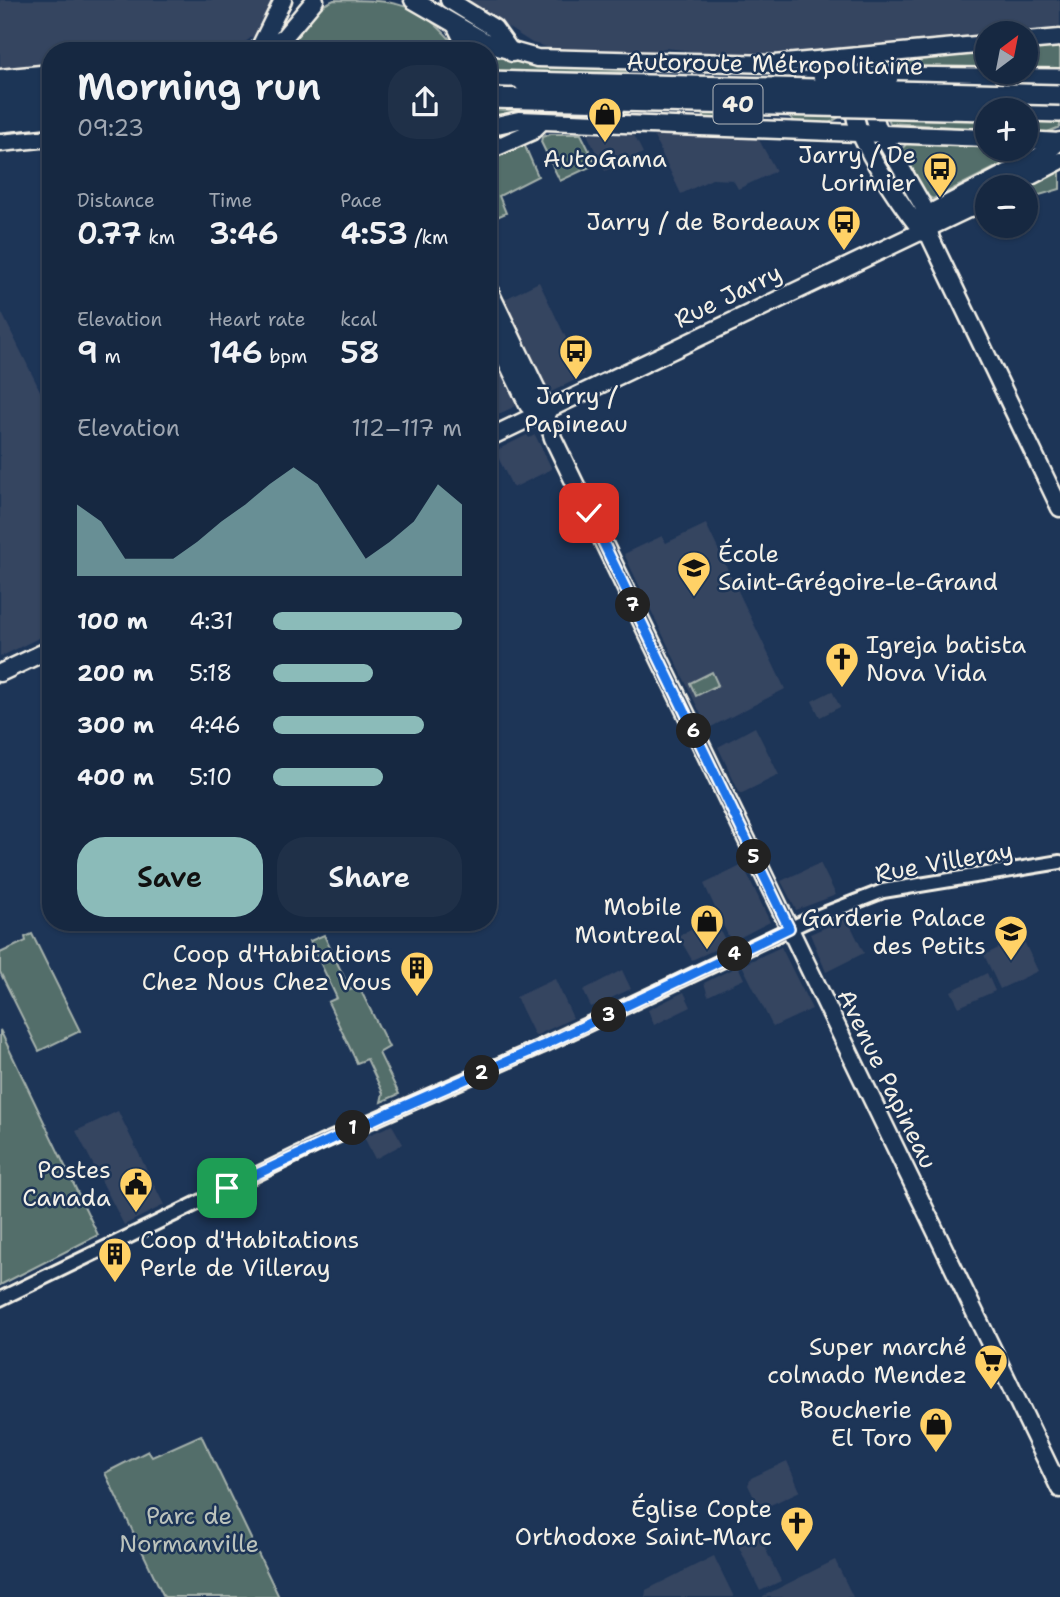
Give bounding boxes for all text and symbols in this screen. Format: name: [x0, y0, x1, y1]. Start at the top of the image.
north arrow: [975, 21, 1038, 84]
map controls: [975, 21, 1038, 238]
street label: Autoroute Métropolitaine: [626, 45, 924, 83]
text: Morning run: [77, 61, 321, 112]
button: share: [388, 65, 462, 139]
road number: 40: [714, 85, 762, 124]
shop icon: AutoGama: [586, 95, 624, 144]
button: +: [975, 98, 1038, 161]
text: 09:23: [77, 113, 144, 143]
place label: Jarry / De Lorimier: [798, 139, 916, 199]
place label: AutoGama: [543, 143, 667, 175]
bus stop icon: Jarry / De Lorimier: [921, 150, 959, 199]
button: −: [975, 175, 1038, 238]
text: Distance: [77, 188, 155, 213]
text: Time: [209, 188, 252, 213]
text: Pace: [340, 188, 382, 213]
bus stop icon: Jarry / de Bordeaux: [825, 203, 863, 252]
place label: Jarry / de Bordeaux: [586, 206, 820, 238]
text: 0.77: [77, 213, 142, 254]
text: 3:46: [209, 213, 279, 254]
text: 4:53: [340, 213, 408, 254]
text: km: [142, 225, 175, 250]
text: /km: [408, 225, 448, 250]
street label: Rue Jarry: [669, 256, 787, 336]
text: Elevation: [77, 307, 162, 332]
text: Heart rate: [209, 307, 305, 332]
text: kcal: [340, 307, 377, 332]
text: 9: [77, 332, 98, 373]
text: 146: [209, 332, 263, 373]
text: 58: [340, 332, 380, 373]
bus stop icon: Jarry / Papineau: [557, 332, 595, 381]
text: m: [98, 344, 121, 369]
text: bpm: [263, 344, 308, 369]
place label: Jarry / Papineau: [524, 380, 628, 440]
text: Elevation: [77, 413, 180, 443]
text: 112–117 m: [352, 413, 462, 443]
pin: [559, 483, 619, 543]
icon: check: [570, 494, 608, 532]
place label: École Saint-Grégoire-le-Grand: [718, 538, 998, 598]
school or university icon: École Saint-Grégoire-le-Grand: [675, 549, 713, 598]
pin: 7: [616, 588, 650, 622]
text: 7: [626, 592, 639, 617]
text: 100 m: [77, 606, 148, 636]
text: 4:31: [189, 606, 234, 636]
place label: Igreja batista Nova Vida: [866, 629, 1026, 689]
church icon: Igreja batista Nova Vida: [823, 640, 861, 689]
text: 200 m: [77, 658, 154, 688]
text: 5:18: [189, 658, 232, 688]
text: 300 m: [77, 710, 154, 740]
text: 4:46: [189, 710, 241, 740]
pin: 6: [676, 714, 712, 748]
text: 6: [687, 718, 700, 743]
text: 400 m: [77, 762, 154, 792]
text: 5:10: [189, 762, 232, 792]
street label: Rue Villeray: [872, 834, 1016, 890]
button: Save: [77, 837, 263, 917]
button: Share: [277, 837, 462, 917]
pin: 5: [736, 840, 772, 874]
text: 5: [748, 844, 759, 869]
place label: Mobile Montreal: [575, 891, 683, 951]
shop icon: Mobile Montreal: [688, 902, 726, 951]
place label: Garderie Palace des Petits: [801, 902, 986, 962]
school or university icon: Garderie Palace des Petits: [992, 913, 1030, 962]
pin: 4: [718, 936, 752, 972]
place label: Coop d'Habitations Chez Nous Chez Vous: [142, 938, 392, 998]
text: 4: [728, 941, 741, 966]
building icon: Coop d'Habitations Chez Nous Chez Vous: [398, 949, 436, 998]
street label: Avenue Papineau: [830, 984, 944, 1174]
pin: 3: [592, 998, 626, 1032]
text: 3: [602, 1002, 615, 1027]
pin: 2: [464, 1056, 500, 1090]
text: 2: [475, 1060, 488, 1085]
pin: 1: [336, 1110, 370, 1146]
text: 1: [348, 1115, 357, 1140]
place label: Postes Canada: [22, 1154, 111, 1214]
pin: [197, 1158, 257, 1218]
public building icon: Postes Canada: [117, 1165, 155, 1214]
icon: arrive: [208, 1169, 246, 1207]
place label: Coop d'Habitations Perle de Villeray: [140, 1224, 359, 1284]
building icon: Coop d'Habitations Perle de Villeray: [96, 1235, 134, 1284]
place label: Super marché colmado Mendez: [767, 1331, 967, 1391]
supermarket icon: Super marché colmado Mendez: [972, 1342, 1010, 1391]
place label: Boucherie El Toro: [800, 1394, 912, 1454]
shop icon: Boucherie El Toro: [917, 1405, 955, 1454]
place label: Église Copte Orthodoxe Saint-Marc: [515, 1493, 772, 1553]
park label: Parc de Normanville: [119, 1500, 259, 1560]
church icon: Église Copte Orthodoxe Saint-Marc: [778, 1504, 816, 1553]

